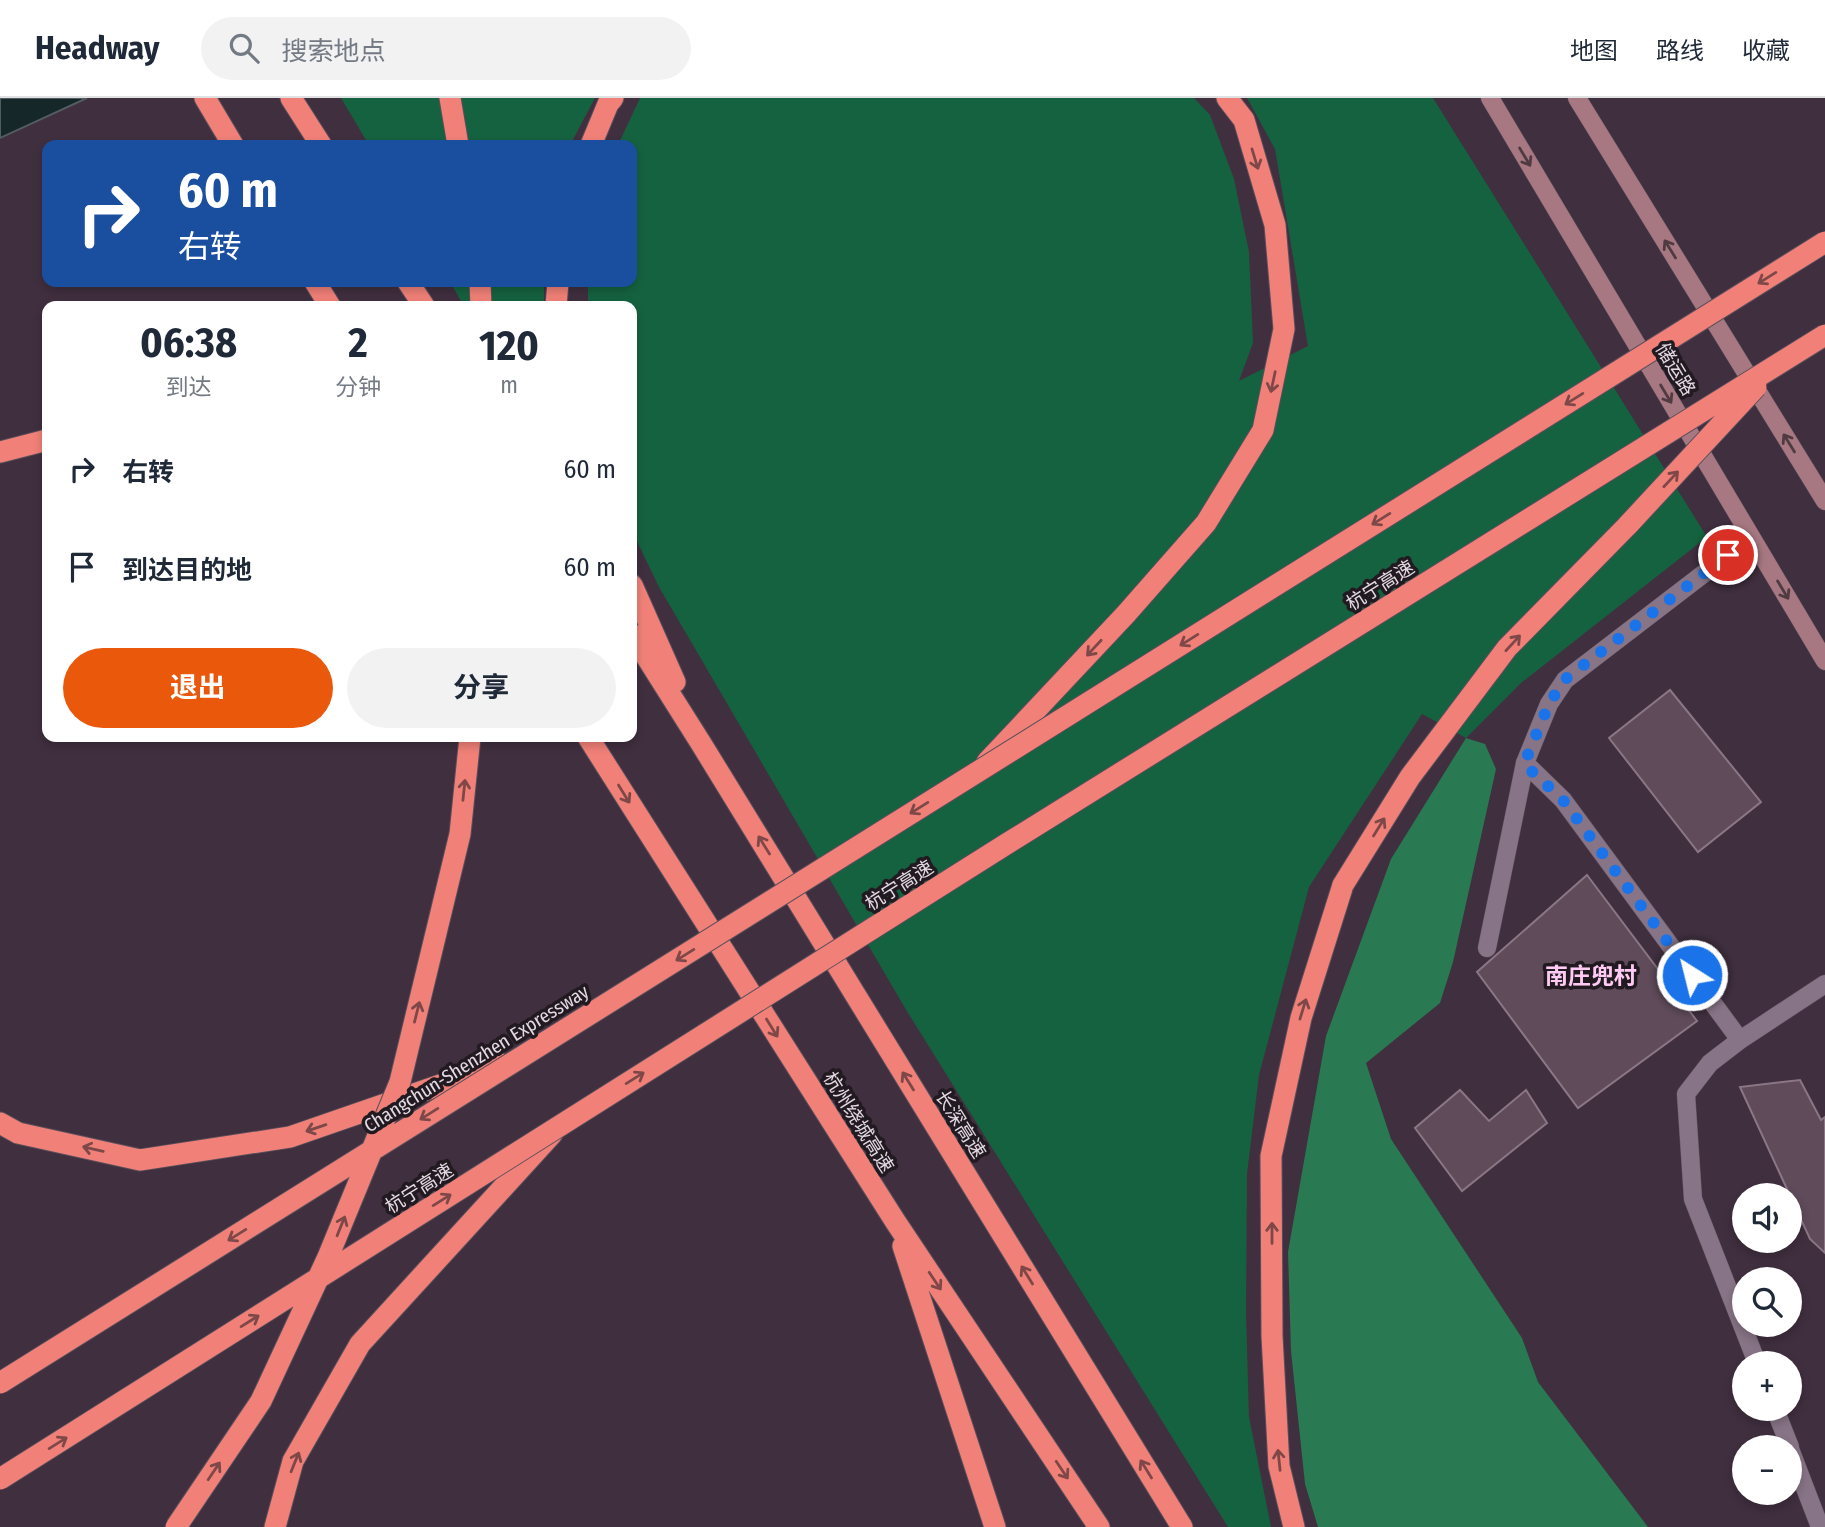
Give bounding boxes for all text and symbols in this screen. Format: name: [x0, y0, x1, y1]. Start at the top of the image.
search box: [201, 17, 691, 80]
text: Headway: [35, 28, 159, 68]
icon: search: [225, 29, 263, 67]
text: 搜索地点: [281, 36, 386, 67]
text: 地图: [1570, 37, 1618, 65]
text: 路线: [1656, 37, 1704, 65]
text: 收藏: [1742, 37, 1790, 65]
one-way arrow: [1518, 146, 1532, 166]
one-way arrow: [1250, 148, 1263, 170]
text: 60 m: [178, 161, 278, 220]
icon: right: [63, 168, 154, 259]
text: 右转: [178, 228, 242, 266]
one-way arrow: [1663, 240, 1677, 260]
one-way arrow: [1758, 271, 1778, 285]
text: 06:38: [140, 318, 237, 368]
text: 2: [348, 318, 368, 368]
text: 120: [479, 321, 539, 371]
street label: 储运路: [1651, 339, 1700, 400]
one-way arrow: [1265, 370, 1279, 393]
text: m: [500, 371, 518, 399]
text: 到达: [166, 373, 212, 401]
text: 分钟: [335, 373, 381, 401]
one-way arrow: [1660, 384, 1674, 404]
one-way arrow: [1565, 392, 1585, 406]
one-way arrow: [1782, 434, 1796, 454]
icon: right: [63, 450, 101, 488]
text: 60 m: [563, 454, 616, 485]
text: 右转: [122, 457, 174, 488]
one-way arrow: [1662, 471, 1679, 488]
one-way arrow: [1372, 513, 1392, 527]
pin: [1698, 525, 1758, 585]
icon: arrive: [1709, 536, 1747, 574]
icon: arrive: [63, 548, 101, 586]
text: 60 m: [563, 552, 616, 583]
text: 到达目的地: [122, 555, 252, 586]
street label: 杭宁高速: [1342, 556, 1419, 615]
one-way arrow: [1776, 579, 1790, 599]
one-way arrow: [1179, 633, 1199, 647]
one-way arrow: [1504, 635, 1521, 652]
one-way arrow: [1086, 639, 1103, 656]
button: 退出: [63, 648, 333, 728]
button: 分享: [347, 648, 616, 728]
one-way arrow: [458, 779, 471, 801]
one-way arrow: [618, 784, 632, 804]
one-way arrow: [910, 802, 930, 816]
one-way arrow: [1373, 817, 1387, 837]
one-way arrow: [756, 836, 770, 856]
street label: 杭宁高速: [861, 856, 938, 915]
position arrow: [1655, 938, 1729, 1012]
one-way arrow: [675, 948, 695, 962]
district label: 南庄兜村: [1545, 962, 1637, 990]
street label: Changchun-Shenzhen Expressway: [360, 979, 593, 1137]
one-way arrow: [1298, 999, 1311, 1021]
one-way arrow: [411, 1001, 424, 1024]
one-way arrow: [765, 1018, 780, 1037]
street label: 杭州绕城高速: [819, 1068, 899, 1177]
one-way arrow: [624, 1071, 644, 1085]
one-way arrow: [901, 1071, 915, 1091]
street label: 长深高速: [931, 1086, 990, 1163]
one-way arrow: [420, 1108, 440, 1122]
one-way arrow: [305, 1122, 327, 1135]
one-way arrow: [82, 1142, 105, 1156]
street label: 杭宁高速: [381, 1159, 458, 1218]
map controls: [1732, 1183, 1802, 1505]
button: sound: [1732, 1183, 1802, 1253]
one-way arrow: [432, 1192, 452, 1206]
one-way arrow: [335, 1215, 348, 1237]
one-way arrow: [1265, 1222, 1278, 1245]
one-way arrow: [227, 1228, 247, 1242]
one-way arrow: [1020, 1265, 1034, 1285]
button: search: [1732, 1267, 1802, 1337]
one-way arrow: [928, 1271, 942, 1290]
one-way arrow: [240, 1314, 259, 1329]
button: +: [1732, 1351, 1802, 1421]
one-way arrow: [47, 1435, 67, 1449]
button: −: [1732, 1435, 1802, 1505]
one-way arrow: [1273, 1450, 1286, 1472]
one-way arrow: [289, 1452, 302, 1473]
one-way arrow: [1139, 1459, 1153, 1479]
one-way arrow: [1054, 1460, 1069, 1479]
one-way arrow: [207, 1462, 222, 1481]

